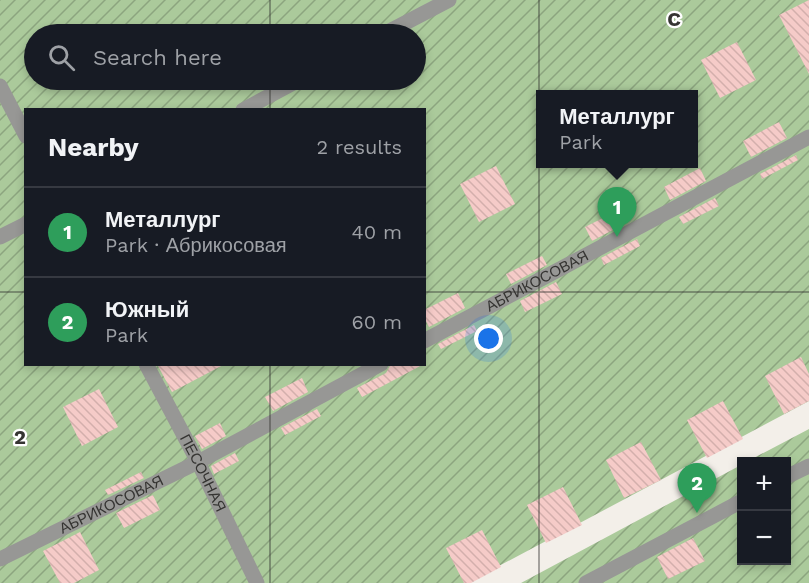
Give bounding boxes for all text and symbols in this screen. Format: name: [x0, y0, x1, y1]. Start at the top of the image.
text: C: [667, 7, 681, 31]
search box: [24, 24, 426, 90]
icon: search: [45, 41, 78, 74]
text: Search here: [93, 45, 222, 70]
popup: [536, 90, 698, 168]
text: Металлург: [559, 104, 675, 129]
text: Park: [559, 130, 602, 154]
text: Nearby: [48, 132, 139, 162]
text: 2 results: [317, 135, 402, 159]
pin: 1: [598, 188, 636, 237]
text: Металлург: [105, 207, 221, 232]
text: 1: [63, 220, 72, 244]
text: 40 m: [351, 220, 402, 244]
text: Park · Абрикосовая: [105, 233, 287, 257]
street label: АБРИКОСОВАЯ: [483, 247, 591, 316]
text: Южный: [105, 297, 189, 322]
text: 2: [62, 310, 73, 334]
text: 60 m: [352, 310, 402, 334]
text: Park: [105, 323, 148, 347]
your location: [474, 324, 503, 353]
text: 2: [14, 425, 26, 449]
street label: ПЕСОЧНАЯ: [176, 431, 230, 515]
map controls: [737, 457, 791, 565]
button: +: [737, 457, 791, 511]
pin: 2: [678, 464, 716, 513]
street label: АБРИКОСОВАЯ: [56, 471, 166, 537]
button: −: [737, 511, 791, 565]

